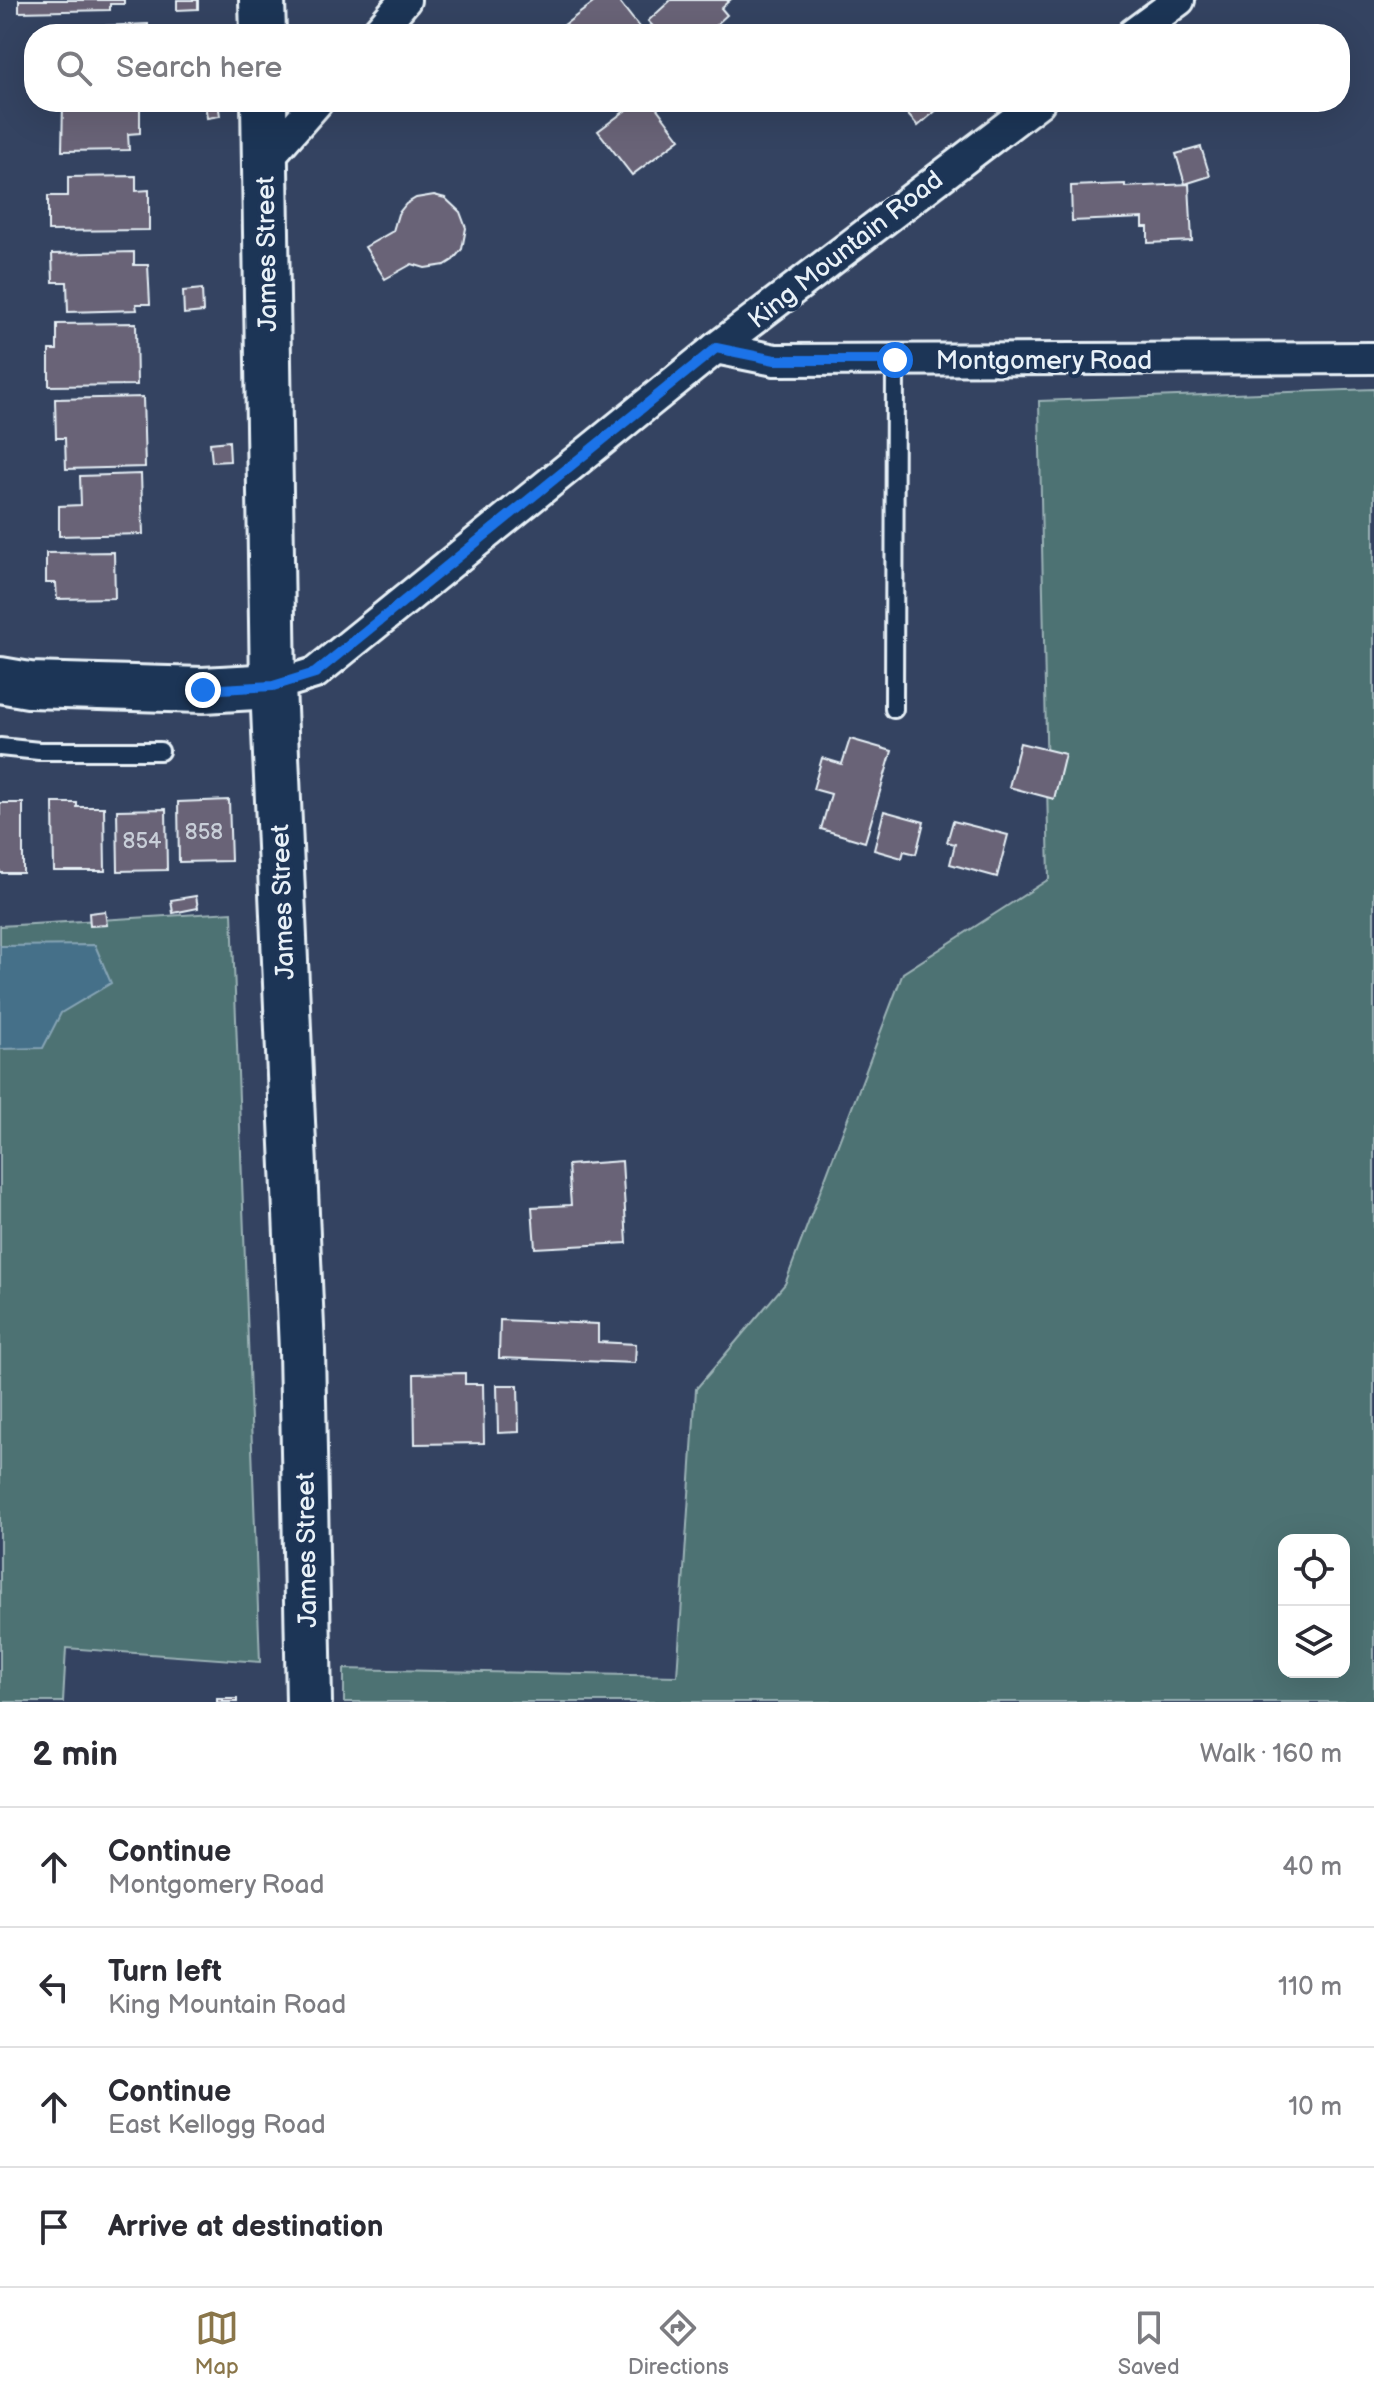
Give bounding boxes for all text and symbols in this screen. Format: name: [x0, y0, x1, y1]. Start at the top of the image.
search box: [24, 24, 1350, 112]
icon: search: [52, 46, 96, 90]
text: Search here: [116, 50, 282, 86]
street label: King Mountain Road: [743, 165, 949, 336]
street label: James Street: [251, 176, 284, 332]
route start: [877, 342, 913, 378]
street label: Montgomery Road: [936, 346, 1152, 377]
route end: [185, 672, 221, 708]
house number: 858: [185, 819, 223, 846]
street label: James Street: [265, 824, 302, 980]
house number: 854: [123, 828, 162, 855]
street label: James Street: [291, 1472, 324, 1628]
map controls: [1278, 1534, 1350, 1678]
button: locate: [1278, 1534, 1350, 1606]
button: layers: [1278, 1606, 1350, 1678]
text: 2 min: [32, 1734, 118, 1775]
text: Walk · 160 m: [1200, 1739, 1342, 1770]
text: Continue: [108, 1834, 231, 1870]
icon: ahead: [32, 1845, 76, 1889]
text: 40 m: [1282, 1852, 1342, 1883]
text: Montgomery Road: [108, 1870, 324, 1901]
text: Turn left: [108, 1954, 222, 1990]
icon: left: [32, 1965, 76, 2009]
text: 110 m: [1278, 1972, 1342, 2003]
text: King Mountain Road: [108, 1990, 346, 2021]
text: Continue: [108, 2074, 231, 2110]
icon: ahead: [32, 2085, 76, 2129]
text: 10 m: [1288, 2092, 1342, 2123]
text: East Kellogg Road: [108, 2110, 326, 2141]
icon: arrive: [32, 2205, 76, 2249]
text: Arrive at destination: [108, 2209, 384, 2245]
tab: Map: [194, 2306, 239, 2381]
tab: Directions: [628, 2306, 729, 2381]
tab: Saved: [1118, 2306, 1180, 2381]

